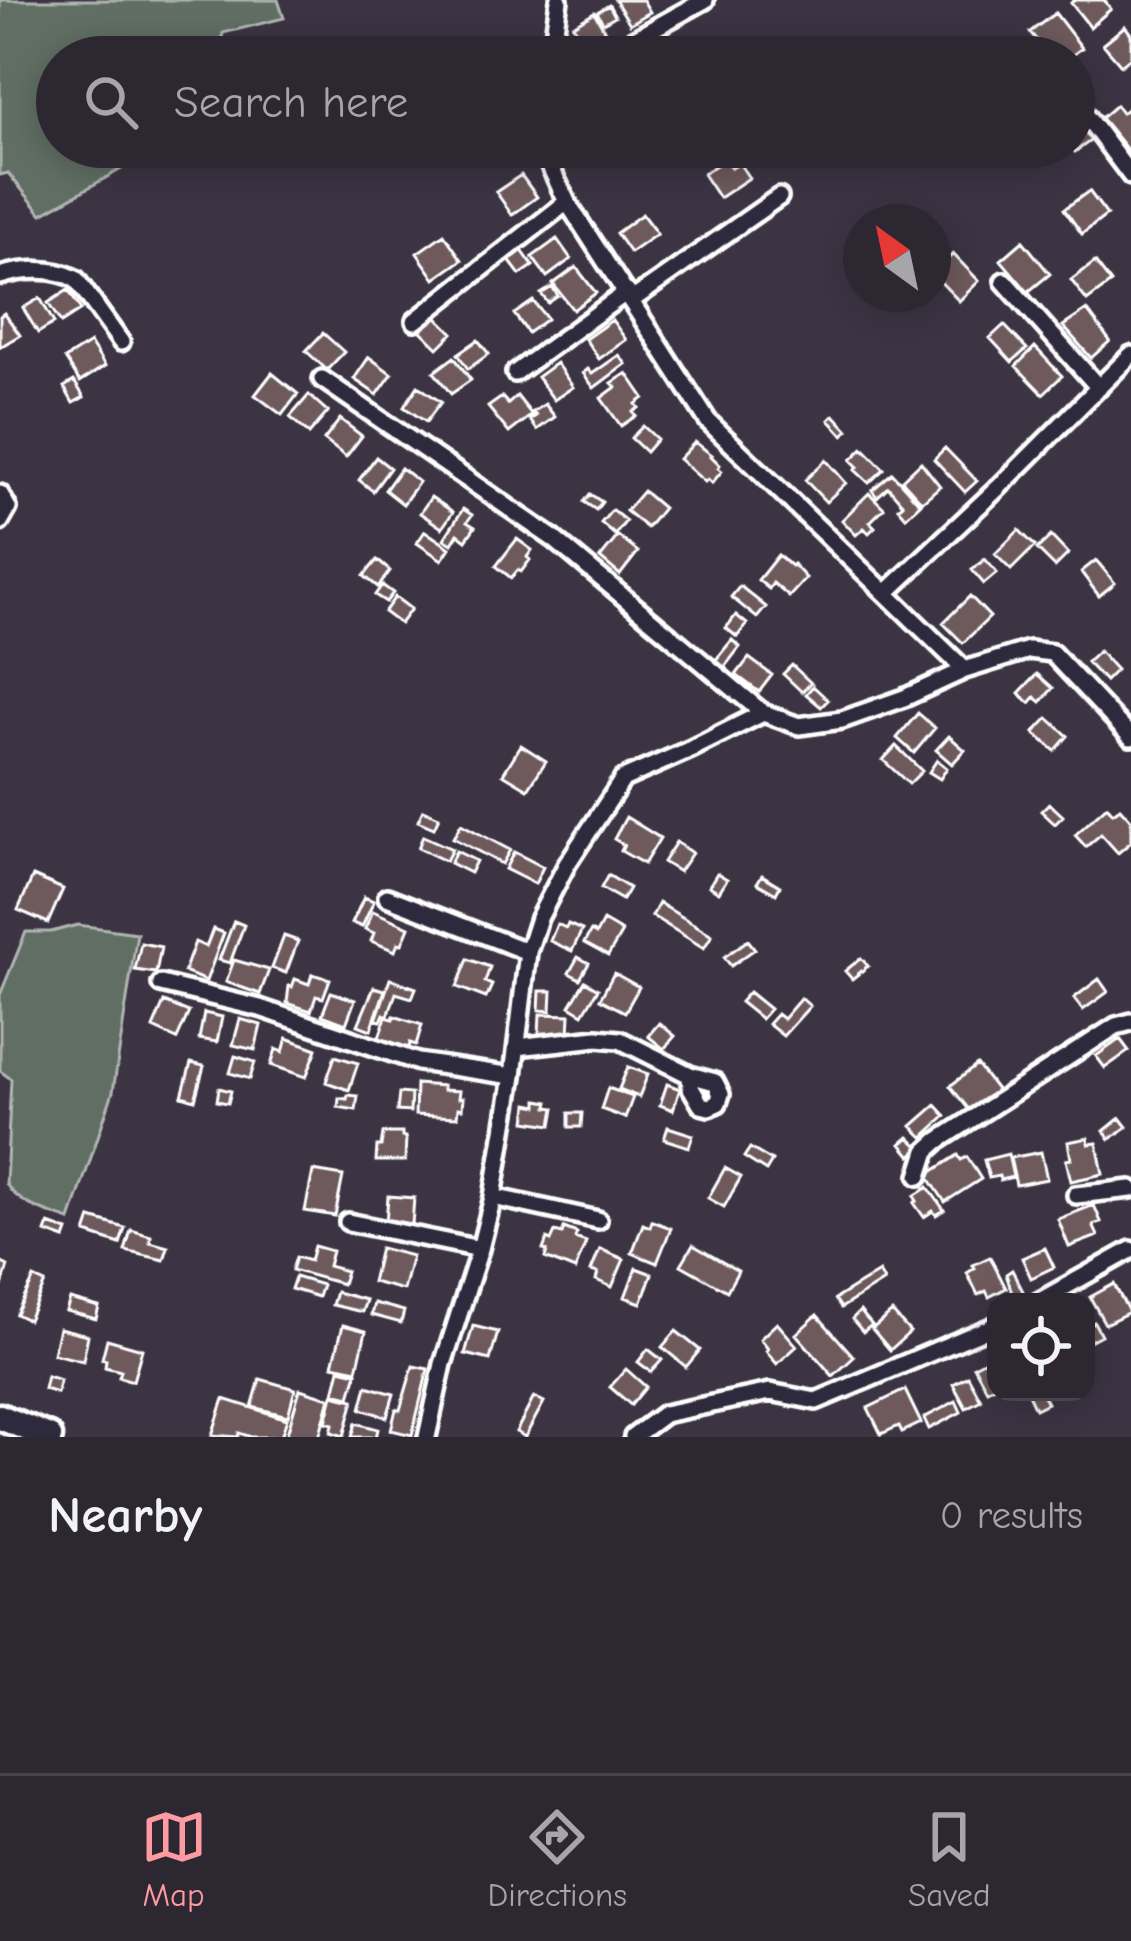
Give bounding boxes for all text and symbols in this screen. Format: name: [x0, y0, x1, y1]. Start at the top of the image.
search box: [36, 36, 1095, 168]
icon: search: [78, 69, 144, 135]
text: Search here: [174, 76, 408, 128]
north arrow: [843, 204, 951, 312]
map controls: [987, 1293, 1095, 1401]
button: locate: [987, 1293, 1095, 1401]
text: Nearby: [48, 1486, 202, 1545]
text: 0 results: [940, 1493, 1083, 1538]
tab: Map: [141, 1804, 207, 1914]
tab: Directions: [488, 1804, 627, 1914]
tab: Saved: [908, 1804, 990, 1914]

